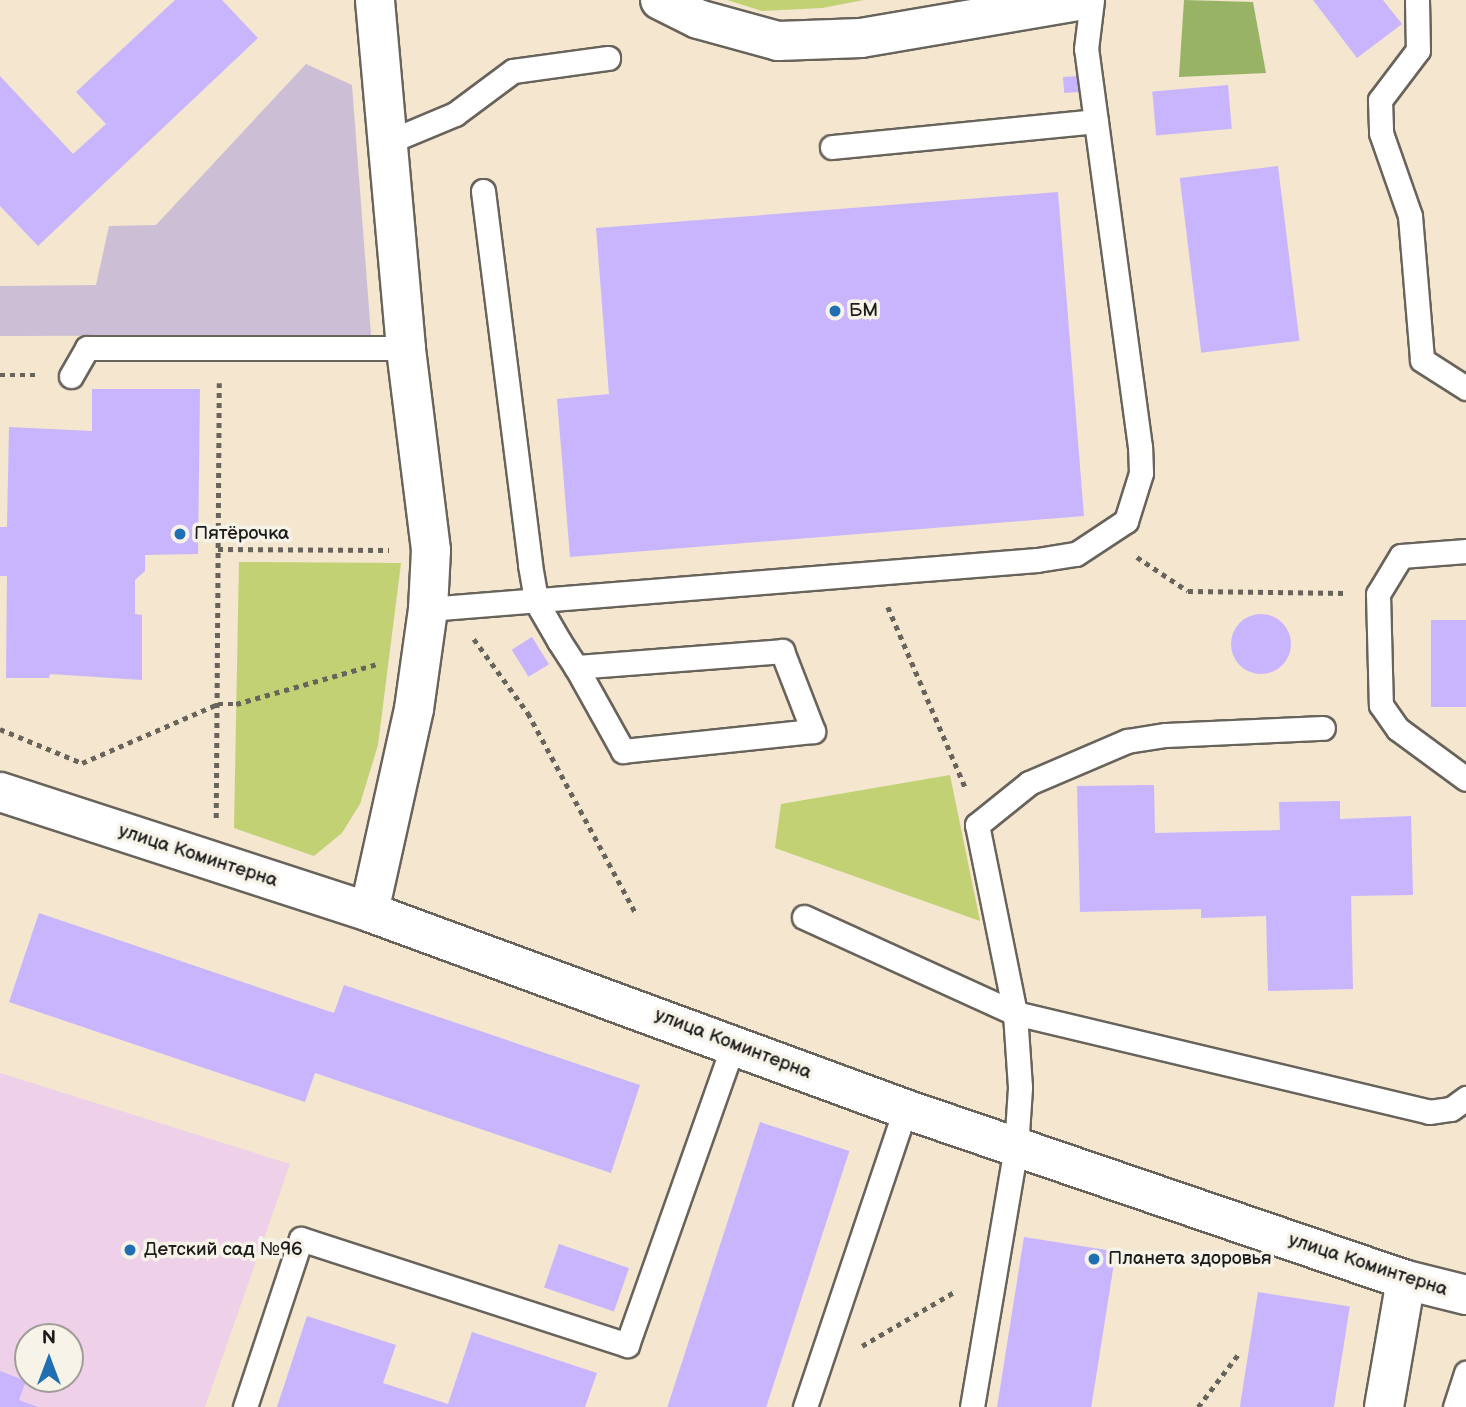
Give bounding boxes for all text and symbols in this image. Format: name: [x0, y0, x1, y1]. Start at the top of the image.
place label: БМ: [849, 300, 878, 322]
marker: БМ: [827, 303, 843, 319]
place label: Пятёрочка: [194, 523, 289, 545]
marker: Пятёрочка: [172, 526, 188, 542]
street label: улица Коминтерна: [116, 820, 280, 892]
street label: улица Коминтерна: [651, 1004, 815, 1084]
street label: улица Коминтерна: [1286, 1229, 1450, 1301]
place label: Детский сад №96: [144, 1239, 303, 1261]
marker: Детский сад №96: [122, 1242, 138, 1258]
place label: Планета здоровья: [1108, 1248, 1272, 1270]
marker: Планета здоровья: [1086, 1251, 1102, 1267]
north arrow: [14, 1323, 84, 1393]
text: N: [42, 1327, 56, 1350]

